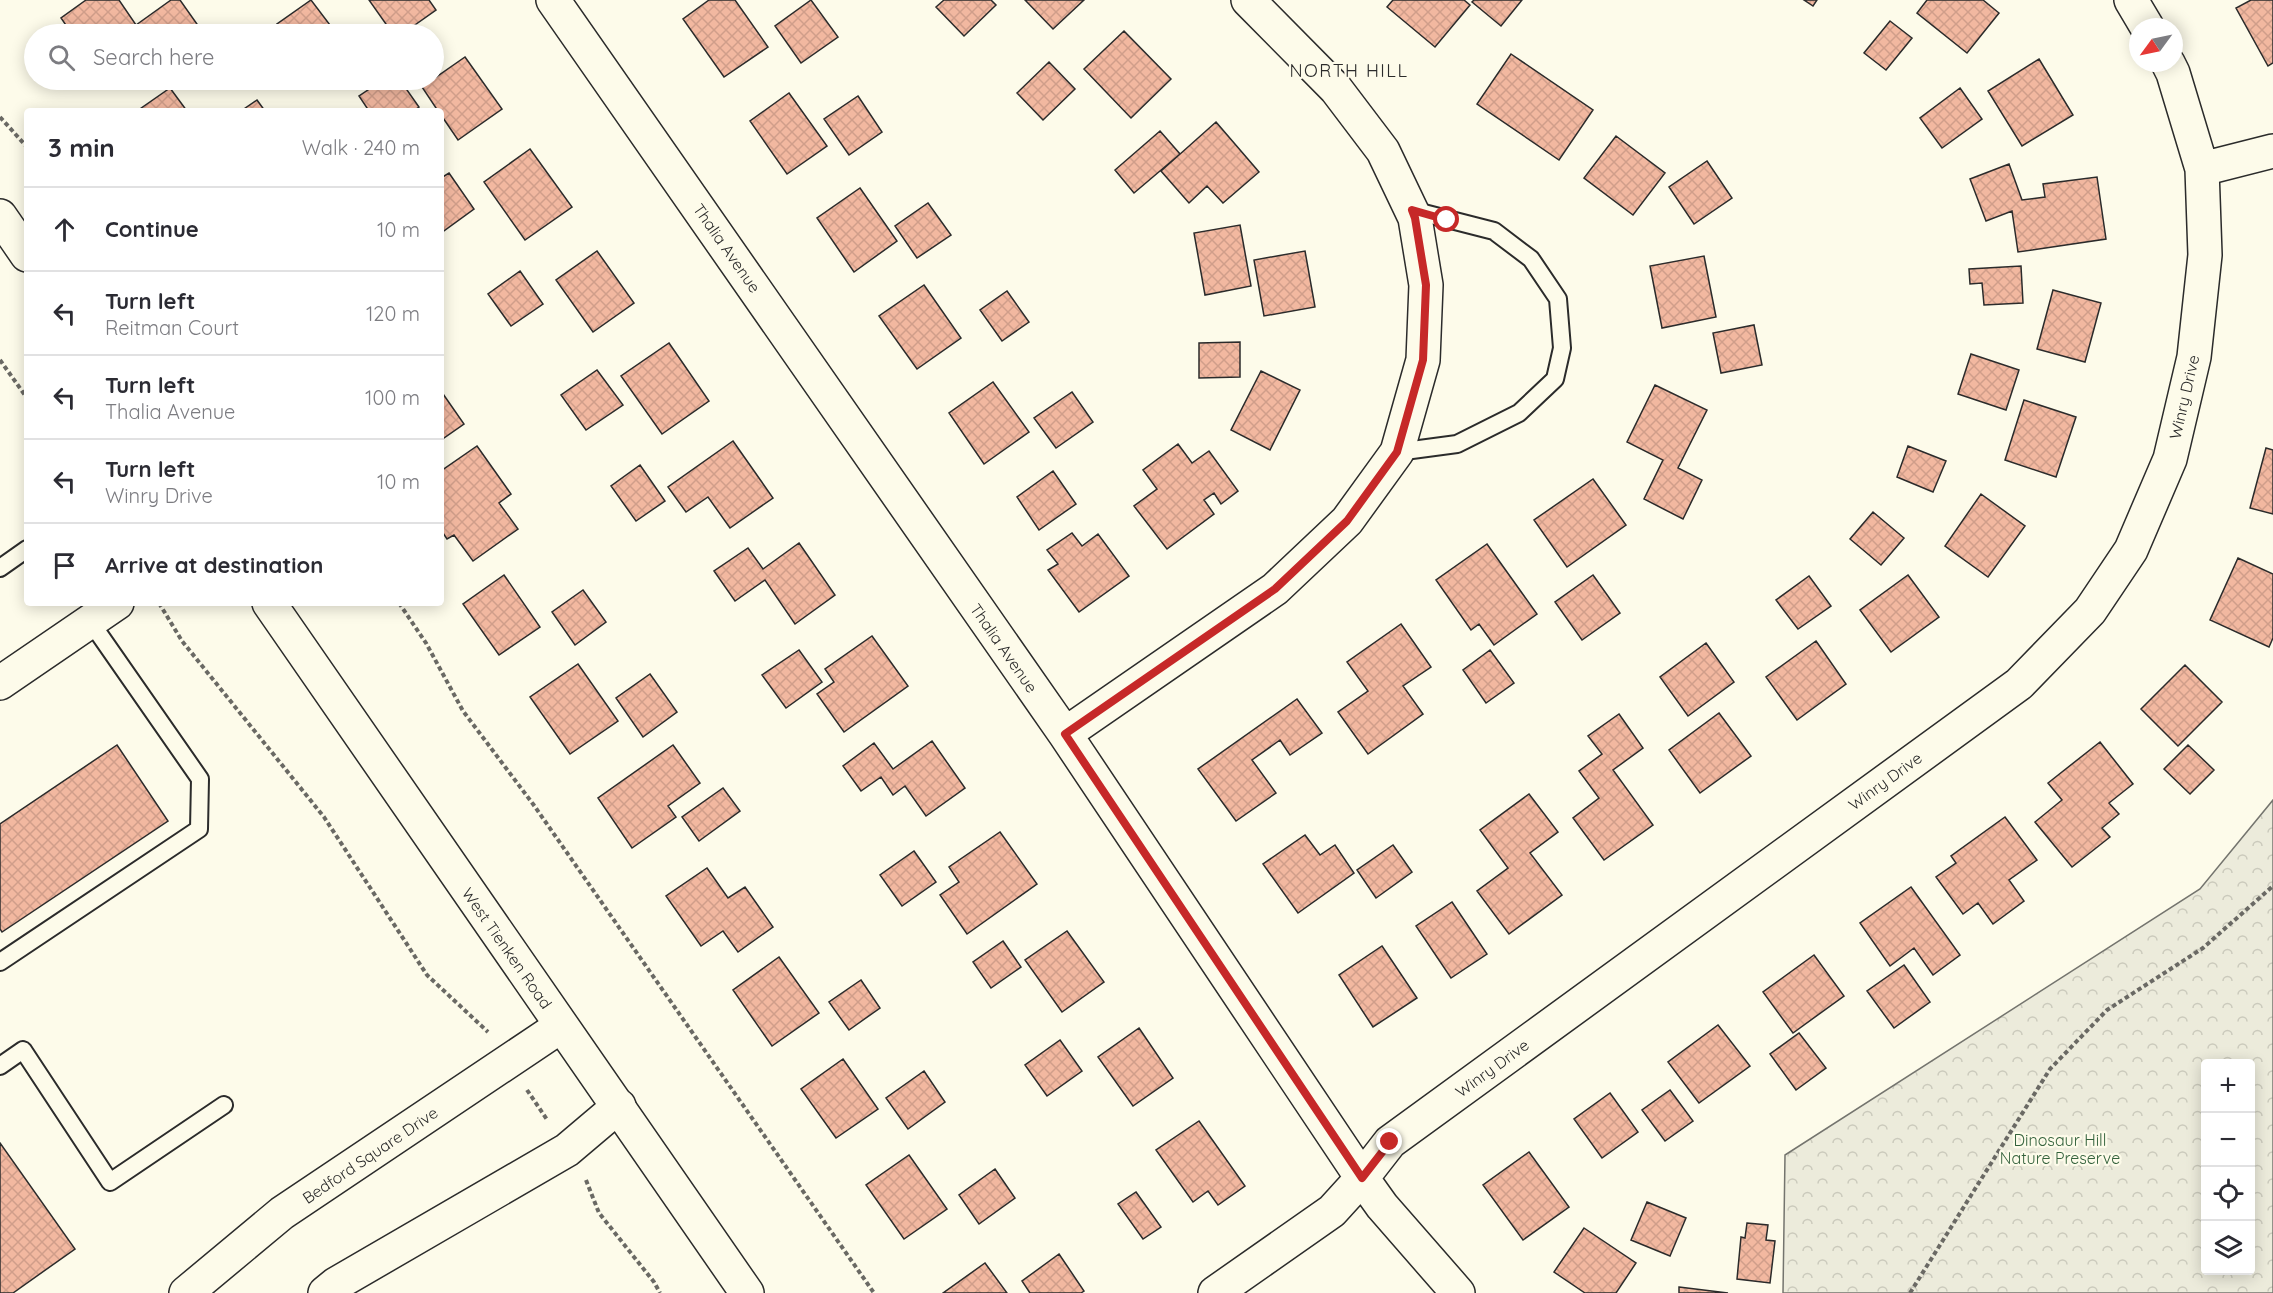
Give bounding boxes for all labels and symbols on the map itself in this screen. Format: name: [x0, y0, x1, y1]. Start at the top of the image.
north arrow: [2129, 18, 2183, 72]
district label: NORTH HILL: [1289, 59, 1409, 82]
street label: Thalia Avenue: [689, 200, 765, 296]
route start: [1433, 206, 1459, 232]
street label: Winry Drive: [2165, 353, 2203, 441]
street label: Thalia Avenue: [966, 600, 1042, 696]
street label: Winry Drive: [1844, 748, 1926, 814]
street label: West Tienken Road: [458, 883, 556, 1013]
street label: Winry Drive: [1451, 1035, 1533, 1101]
street label: Bedford Square Drive: [298, 1102, 442, 1208]
route end: [1376, 1128, 1402, 1154]
park label: Dinosaur Hill Nature Preserve: [2000, 1130, 2120, 1168]

